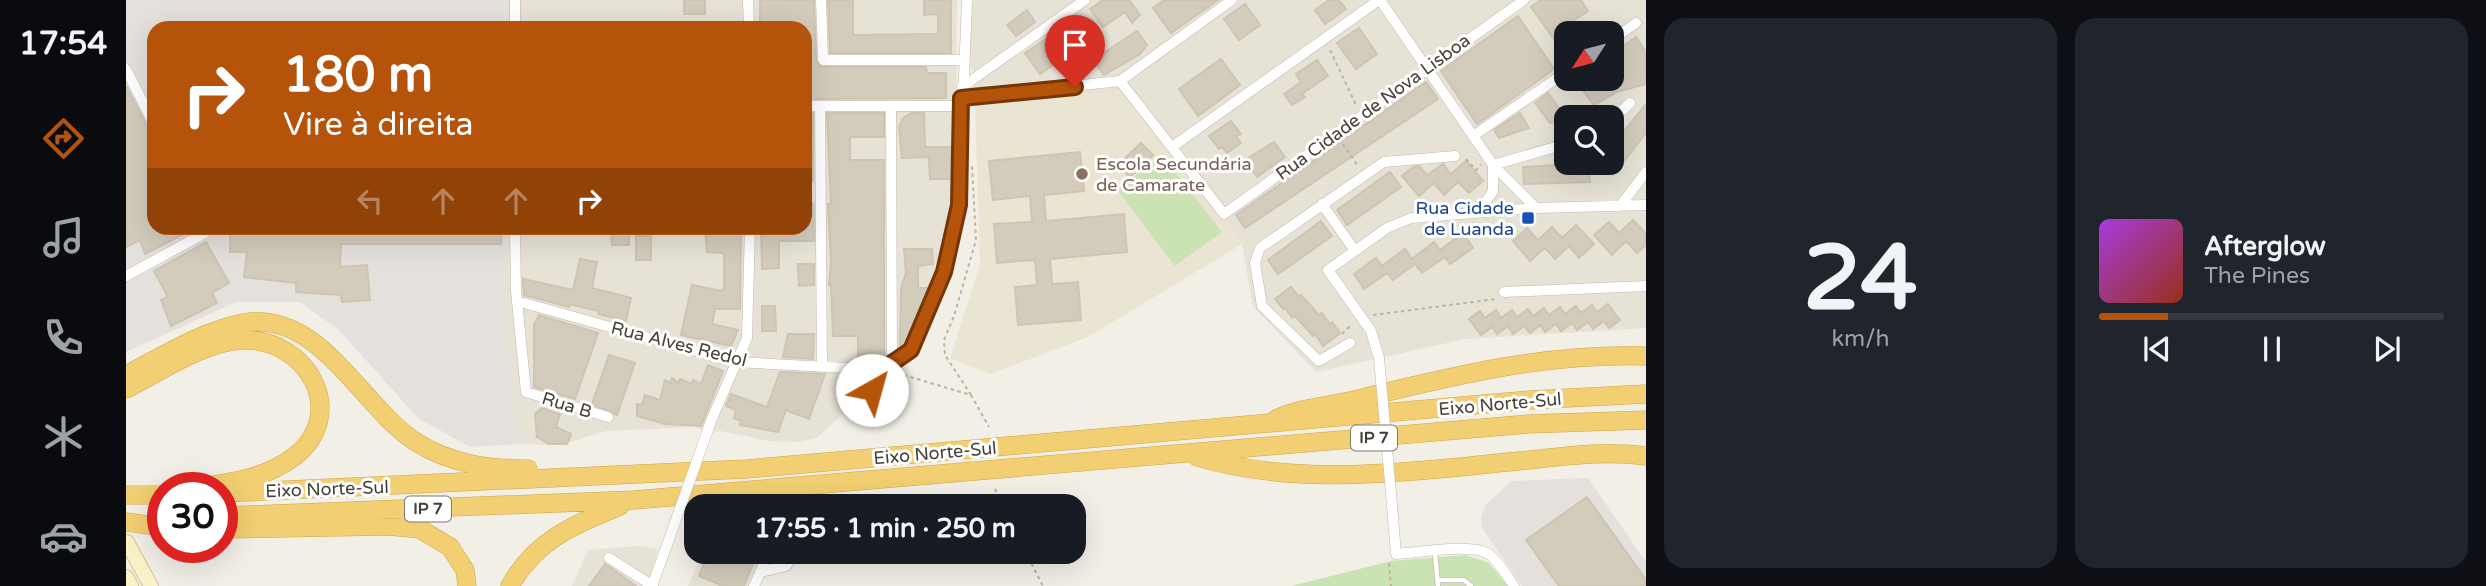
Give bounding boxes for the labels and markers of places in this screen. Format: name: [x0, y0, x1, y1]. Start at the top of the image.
pin: [1045, 15, 1105, 87]
place label: Escola Secundária de Camarate: [1096, 153, 1252, 196]
marker: Escola Secundária de Camarate: [1074, 166, 1090, 182]
place label: Rua Cidade de Luanda: [1415, 197, 1514, 240]
marker: Rua Cidade de Luanda: [1520, 210, 1536, 226]

